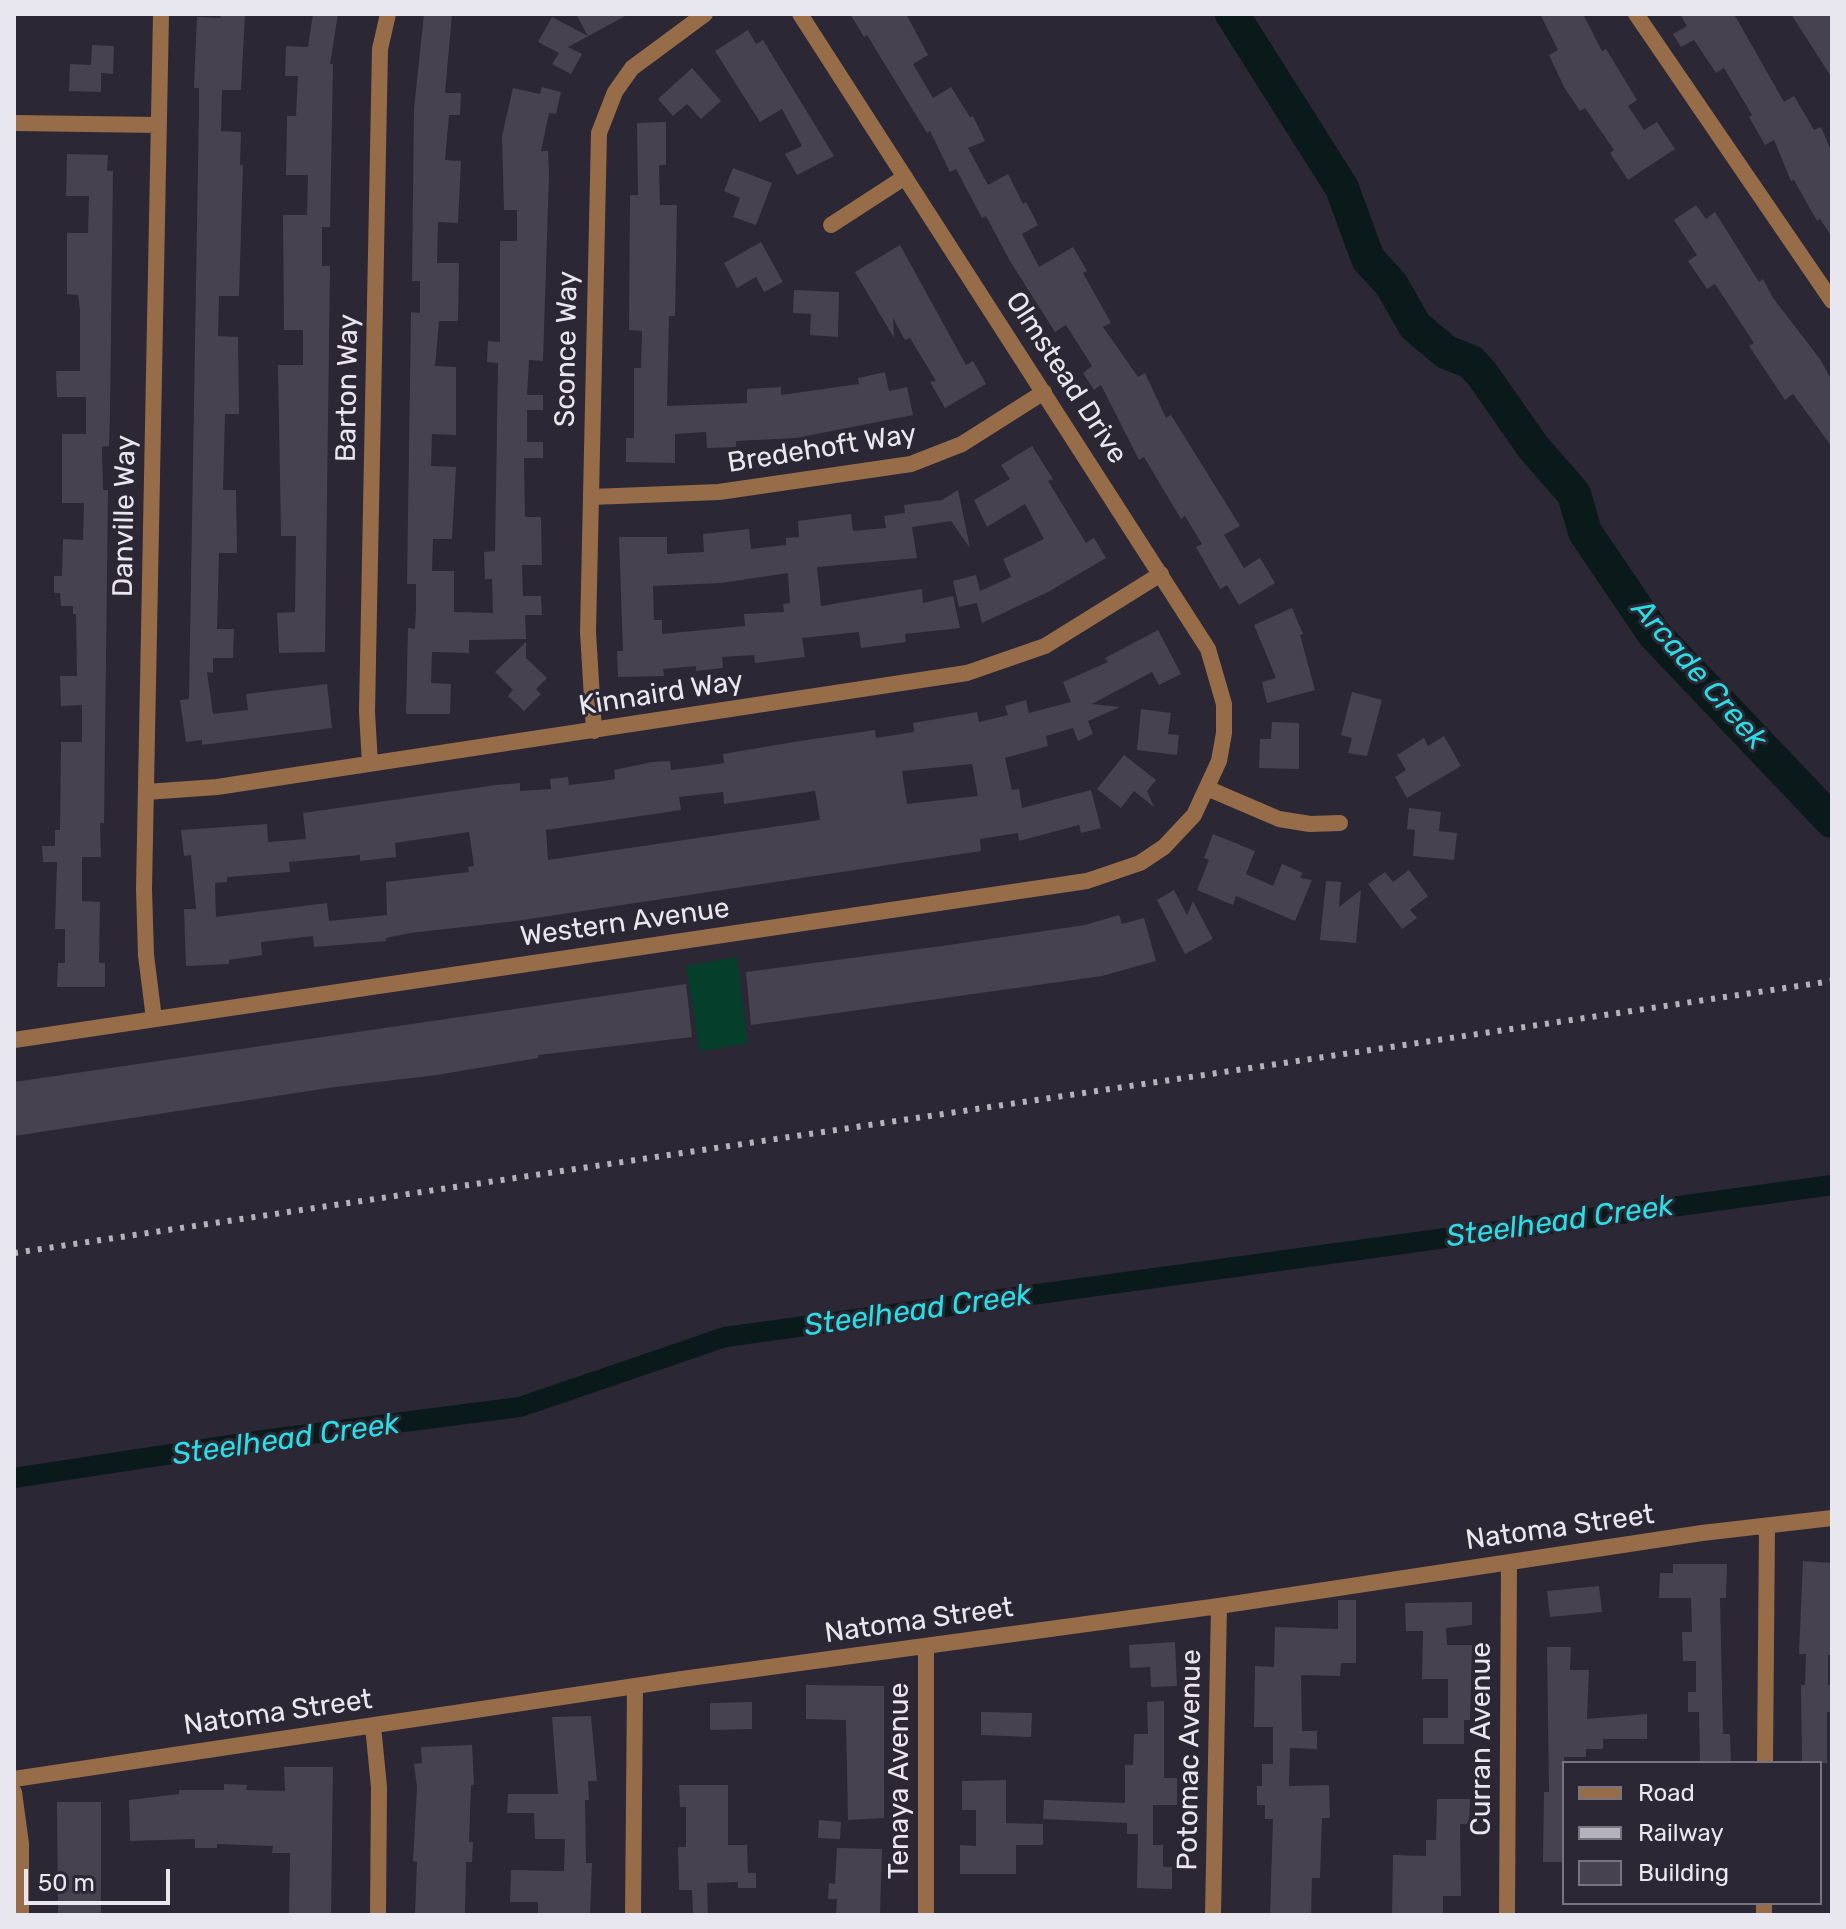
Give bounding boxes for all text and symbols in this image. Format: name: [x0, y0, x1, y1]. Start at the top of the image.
street label: Sconce Way: [549, 271, 585, 427]
street label: Olmstead Drive: [998, 286, 1134, 470]
street label: Barton Way: [330, 314, 366, 462]
street label: Bredehoft Way: [725, 417, 919, 481]
street label: Danville Way: [107, 435, 143, 597]
water label: Arcade Creek: [1624, 592, 1774, 758]
street label: Kinnaird Way: [576, 664, 746, 724]
street label: Western Avenue: [518, 892, 732, 954]
water label: Steelhead Creek: [1444, 1188, 1676, 1256]
water label: Steelhead Creek: [802, 1277, 1034, 1345]
water label: Steelhead Creek: [170, 1406, 402, 1474]
street label: Natoma Street: [1464, 1498, 1656, 1558]
street label: Natoma Street: [823, 1591, 1015, 1651]
street label: Curran Avenue: [1465, 1642, 1499, 1836]
street label: Potomac Avenue: [1171, 1649, 1209, 1871]
street label: Natoma Street: [182, 1683, 374, 1743]
street label: Tenaya Avenue: [883, 1683, 917, 1879]
legend: [1562, 1761, 1822, 1905]
text: Road: [1638, 1779, 1695, 1807]
text: Railway: [1638, 1819, 1724, 1847]
scale bar: [28, 1853, 174, 1903]
text: Building: [1638, 1859, 1729, 1887]
text: 50 m: [38, 1869, 95, 1897]

